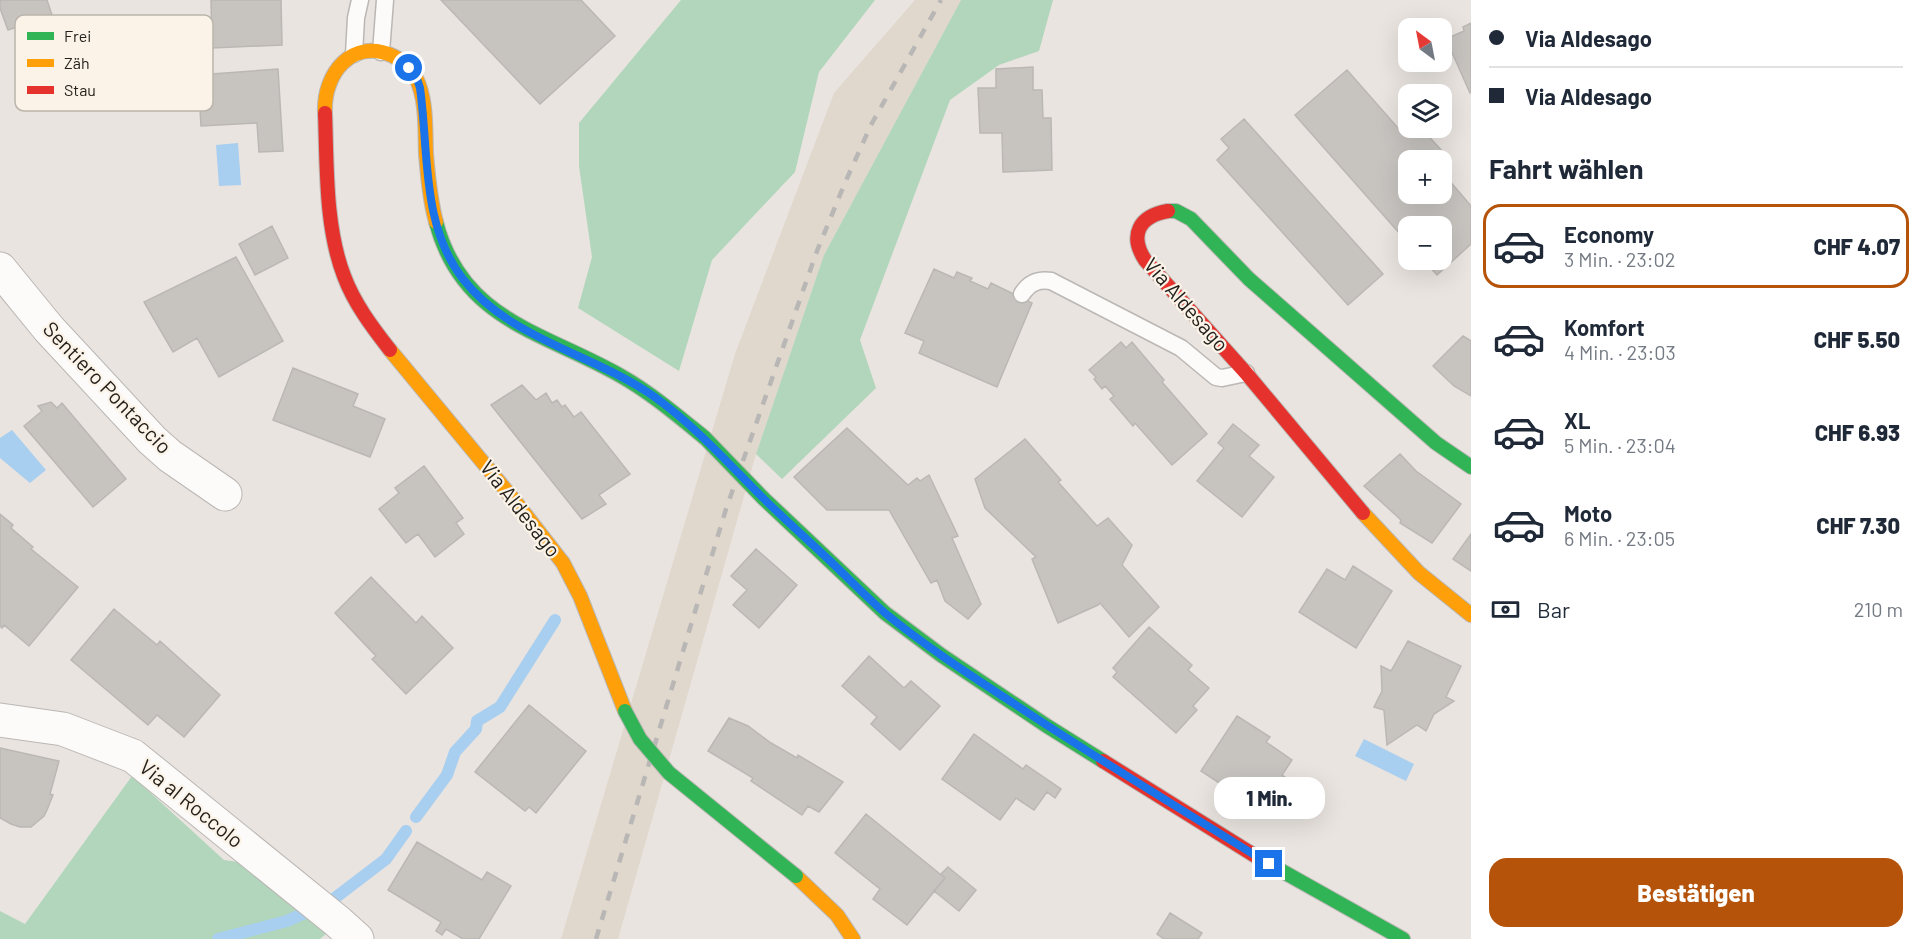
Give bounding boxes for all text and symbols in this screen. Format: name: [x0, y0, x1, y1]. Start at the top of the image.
legend: [15, 15, 213, 111]
north arrow: [1398, 18, 1452, 72]
map controls: [1398, 18, 1452, 270]
text: Via Aldesago: [1525, 25, 1652, 51]
text: Frei: [64, 26, 91, 45]
text: Zäh: [64, 53, 90, 72]
route start: [395, 54, 422, 81]
text: Stau: [64, 80, 96, 99]
text: Via Aldesago: [1525, 83, 1652, 109]
button: layers: [1398, 84, 1452, 138]
button: +: [1398, 150, 1452, 204]
text: Fahrt wählen: [1489, 152, 1644, 184]
button: −: [1398, 216, 1452, 270]
icon: car: [1492, 219, 1546, 273]
text: Economy: [1564, 221, 1654, 247]
text: CHF 4.07: [1814, 233, 1900, 259]
text: 3 Min. · 23:02: [1564, 247, 1676, 271]
street label: Via Aldesago: [1140, 252, 1235, 356]
icon: car: [1492, 312, 1546, 366]
text: Komfort: [1564, 314, 1645, 340]
street label: Sentiero Pontaccio: [39, 316, 177, 458]
text: CHF 5.50: [1814, 326, 1900, 352]
text: 4 Min. · 23:03: [1564, 340, 1676, 364]
icon: car: [1492, 405, 1546, 459]
text: XL: [1564, 407, 1590, 433]
text: CHF 6.93: [1815, 419, 1900, 445]
text: 5 Min. · 23:04: [1564, 433, 1676, 457]
street label: Via Aldesago: [476, 455, 567, 562]
icon: car: [1492, 498, 1546, 552]
text: Moto: [1564, 500, 1612, 526]
text: CHF 7.30: [1816, 512, 1900, 538]
text: 6 Min. · 23:05: [1564, 526, 1675, 550]
icon: cash: [1489, 593, 1522, 626]
text: Bar: [1537, 596, 1570, 622]
text: 210 m: [1854, 597, 1903, 621]
street label: Via al Roccolo: [135, 753, 249, 852]
callout: 1 Min.: [1214, 777, 1324, 819]
text: 1 Min.: [1246, 786, 1293, 810]
route end: [1255, 850, 1282, 877]
button: Bestätigen: [1489, 858, 1903, 927]

